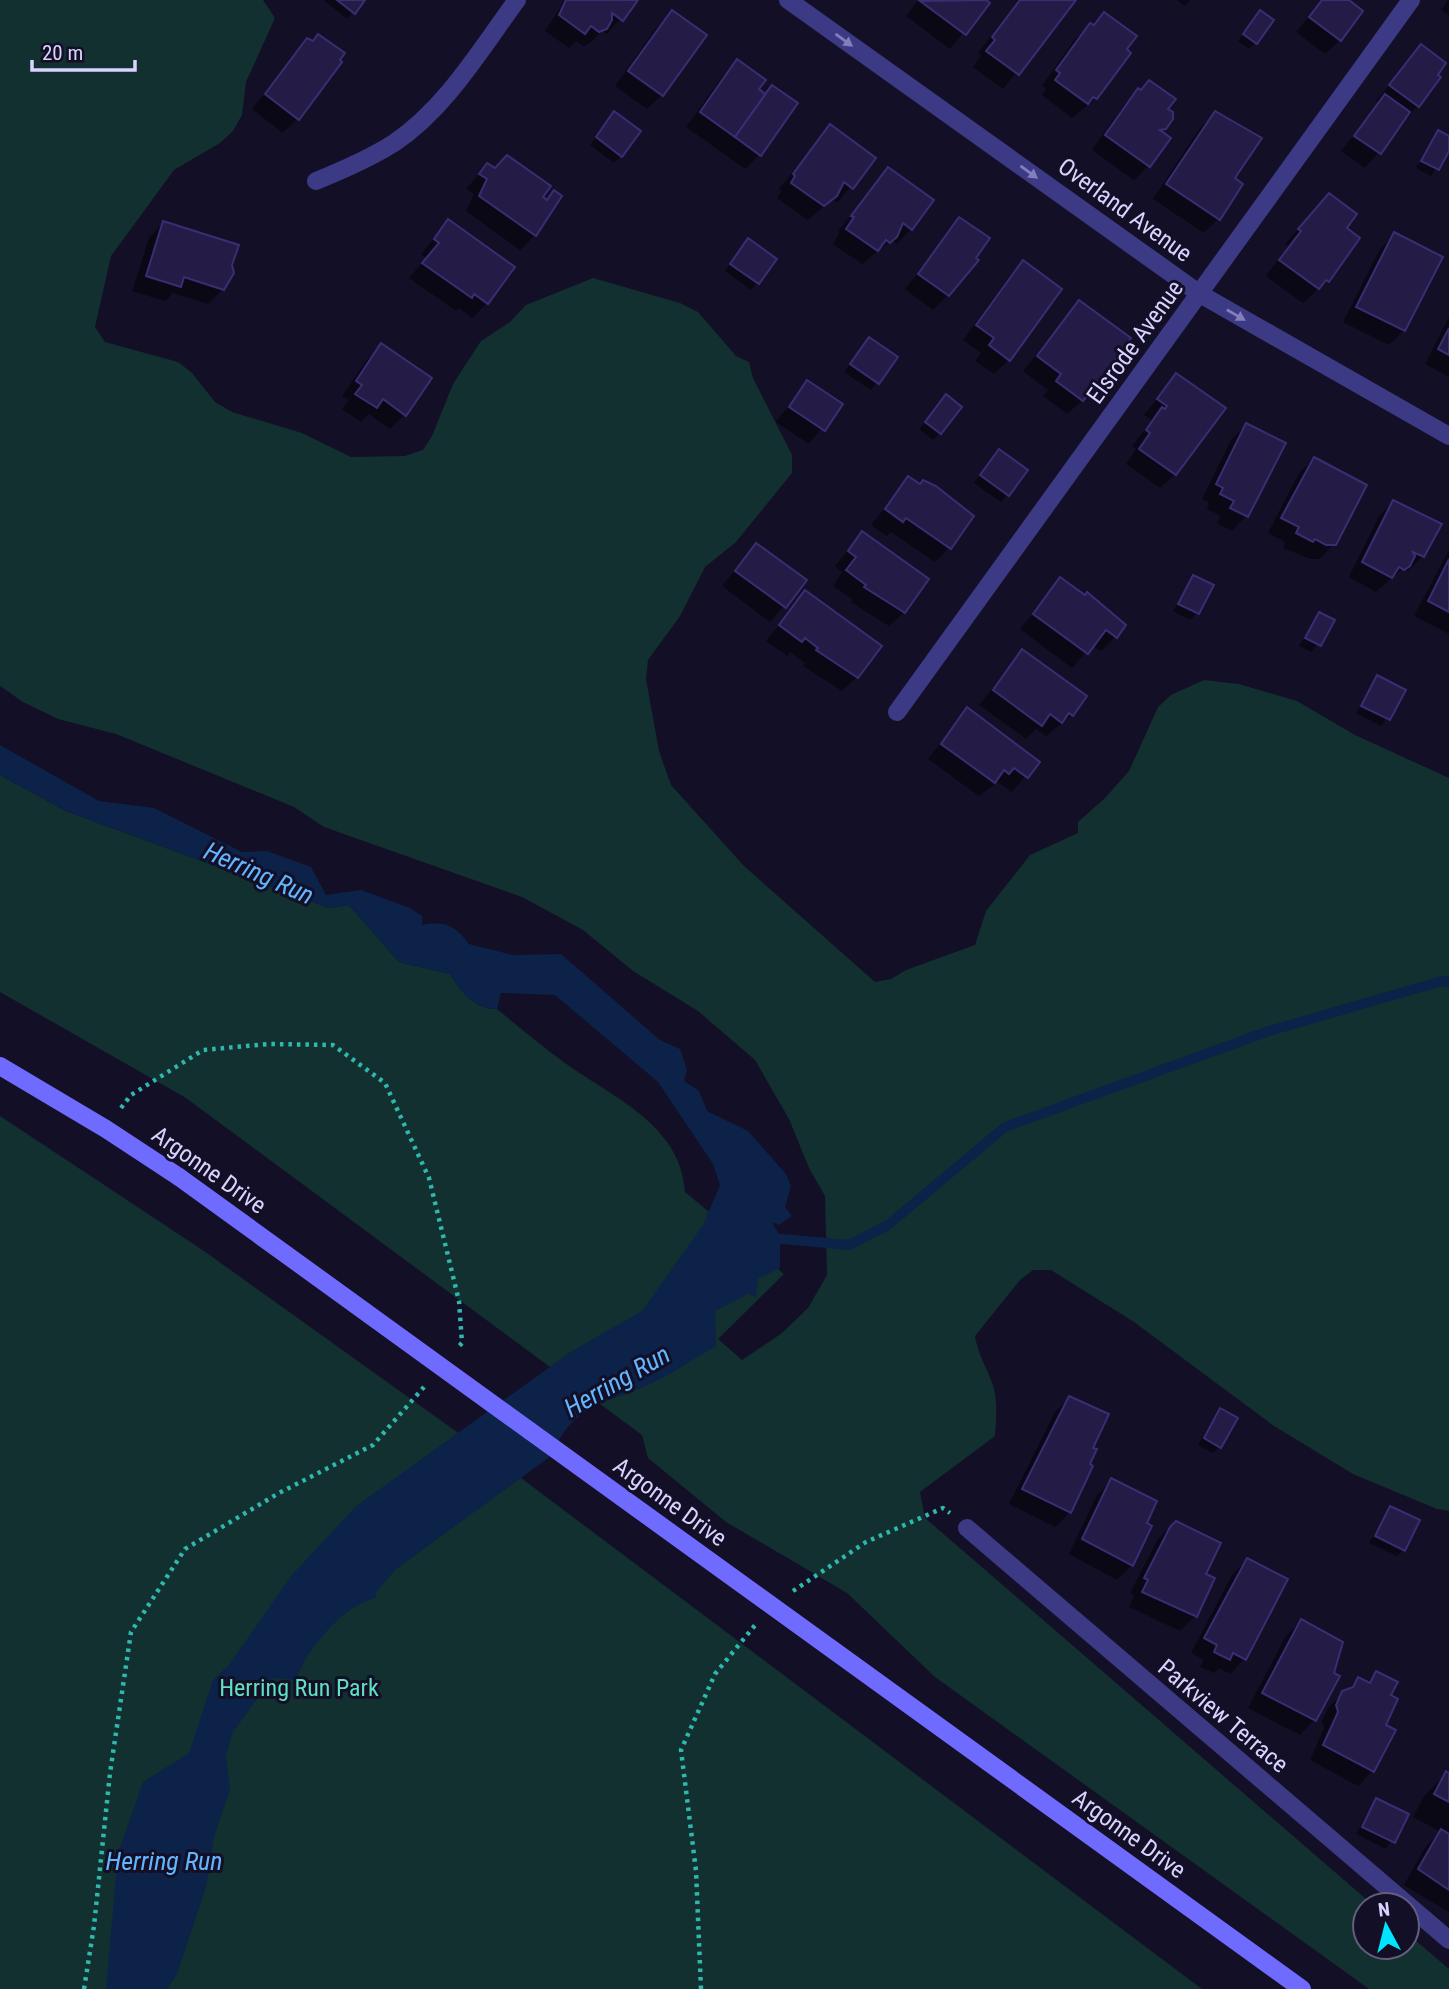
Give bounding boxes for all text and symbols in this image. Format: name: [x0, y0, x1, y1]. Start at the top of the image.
scale bar: [32, 28, 135, 72]
one-way arrow: [835, 33, 853, 47]
text: 20 m: [42, 41, 83, 65]
street label: Overland Avenue: [1053, 152, 1197, 268]
one-way arrow: [1020, 165, 1038, 179]
street label: Elsrode Avenue: [1081, 275, 1189, 409]
one-way arrow: [1227, 309, 1246, 321]
water label: Herring Run: [199, 836, 319, 910]
street label: Argonne Drive: [147, 1120, 271, 1220]
water label: Herring Run: [559, 1339, 675, 1423]
street label: Argonne Drive: [608, 1452, 732, 1552]
street label: Parkview Terrace: [1152, 1654, 1294, 1778]
park label: Herring Run Park: [219, 1674, 379, 1702]
street label: Argonne Drive: [1067, 1784, 1191, 1884]
water label: Herring Run: [106, 1846, 222, 1876]
north arrow: [1351, 1891, 1421, 1961]
text: N: [1377, 1897, 1391, 1922]

